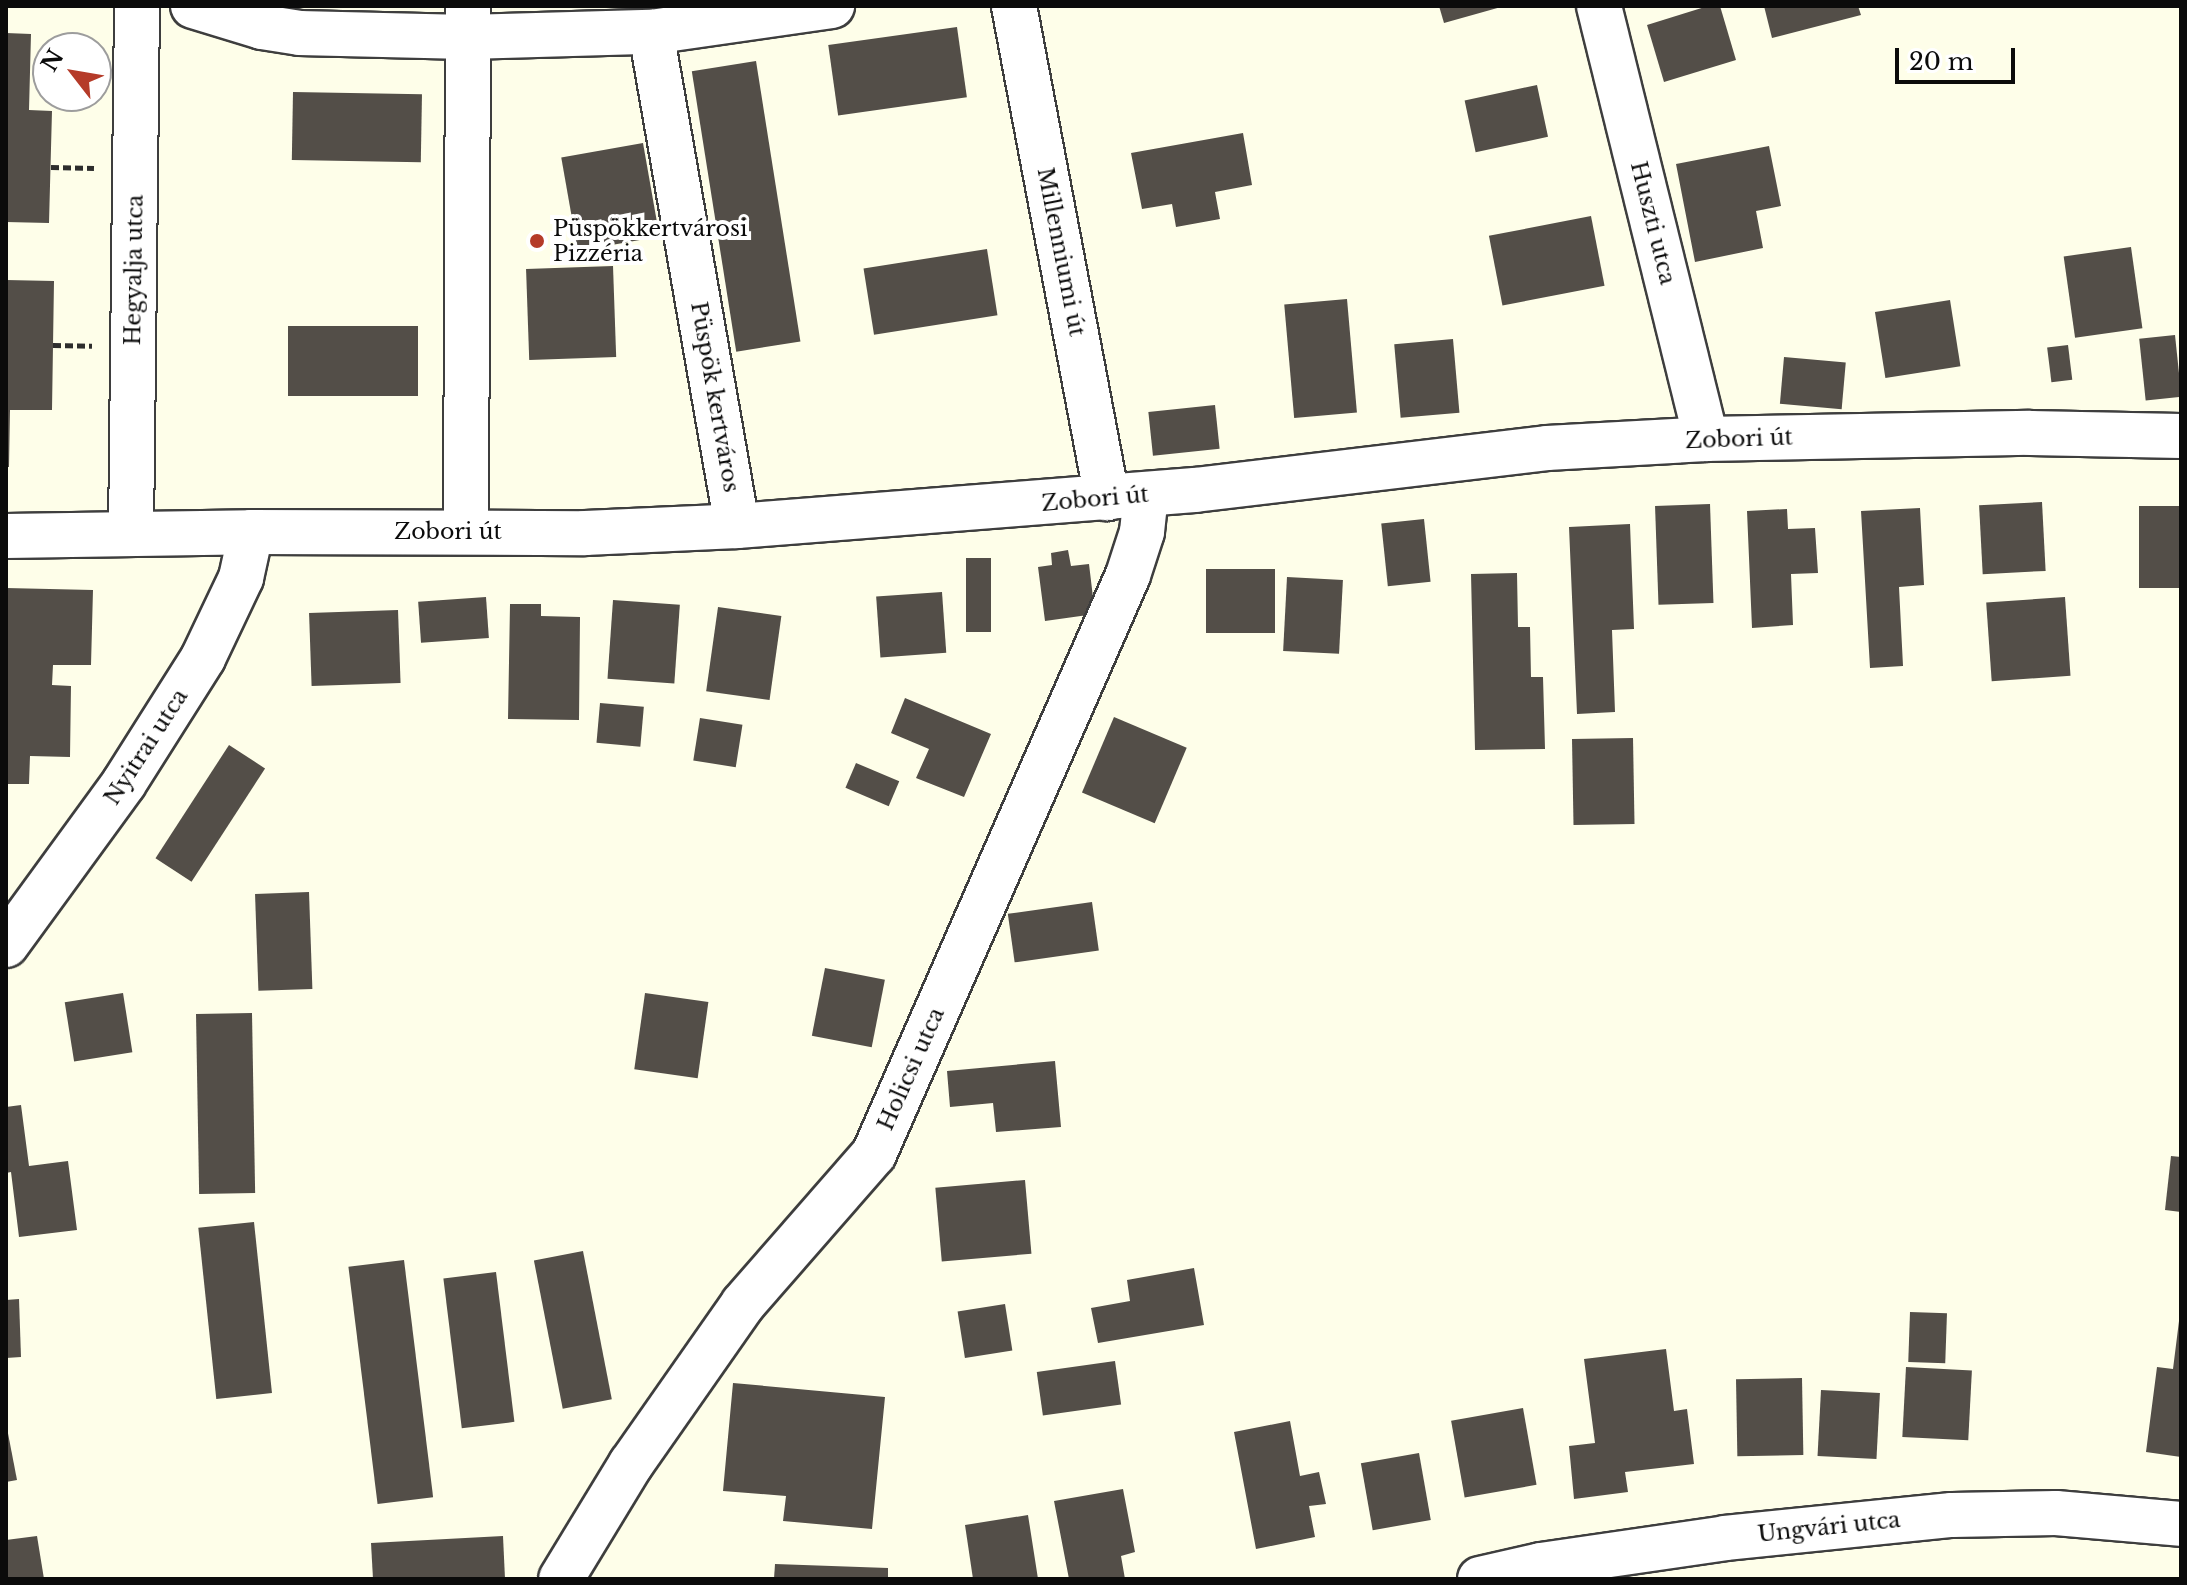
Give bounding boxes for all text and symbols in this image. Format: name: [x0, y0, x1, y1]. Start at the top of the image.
north arrow: [32, 32, 112, 112]
scale bar: [1899, 32, 2019, 82]
text: N: [36, 45, 70, 76]
text: 20 m: [1909, 47, 1974, 76]
street label: Huszti utca: [1625, 159, 1681, 287]
street label: Millenniumi út: [1032, 165, 1090, 339]
street label: Hegyalja utca: [119, 194, 149, 346]
place label: Püspökkertvárosi Pizzéria: [553, 215, 747, 266]
marker: Püspökkertvárosi Pizzéria: [528, 232, 546, 250]
street label: Püspök kertváros: [685, 300, 745, 494]
street label: Zobori út: [1685, 424, 1793, 454]
street label: Zobori út: [1040, 481, 1150, 517]
street label: Zobori út: [394, 519, 502, 545]
street label: Nyitrai utca: [99, 684, 193, 810]
street label: Holicsi utca: [872, 1004, 950, 1134]
street label: Ungvári utca: [1756, 1506, 1902, 1548]

